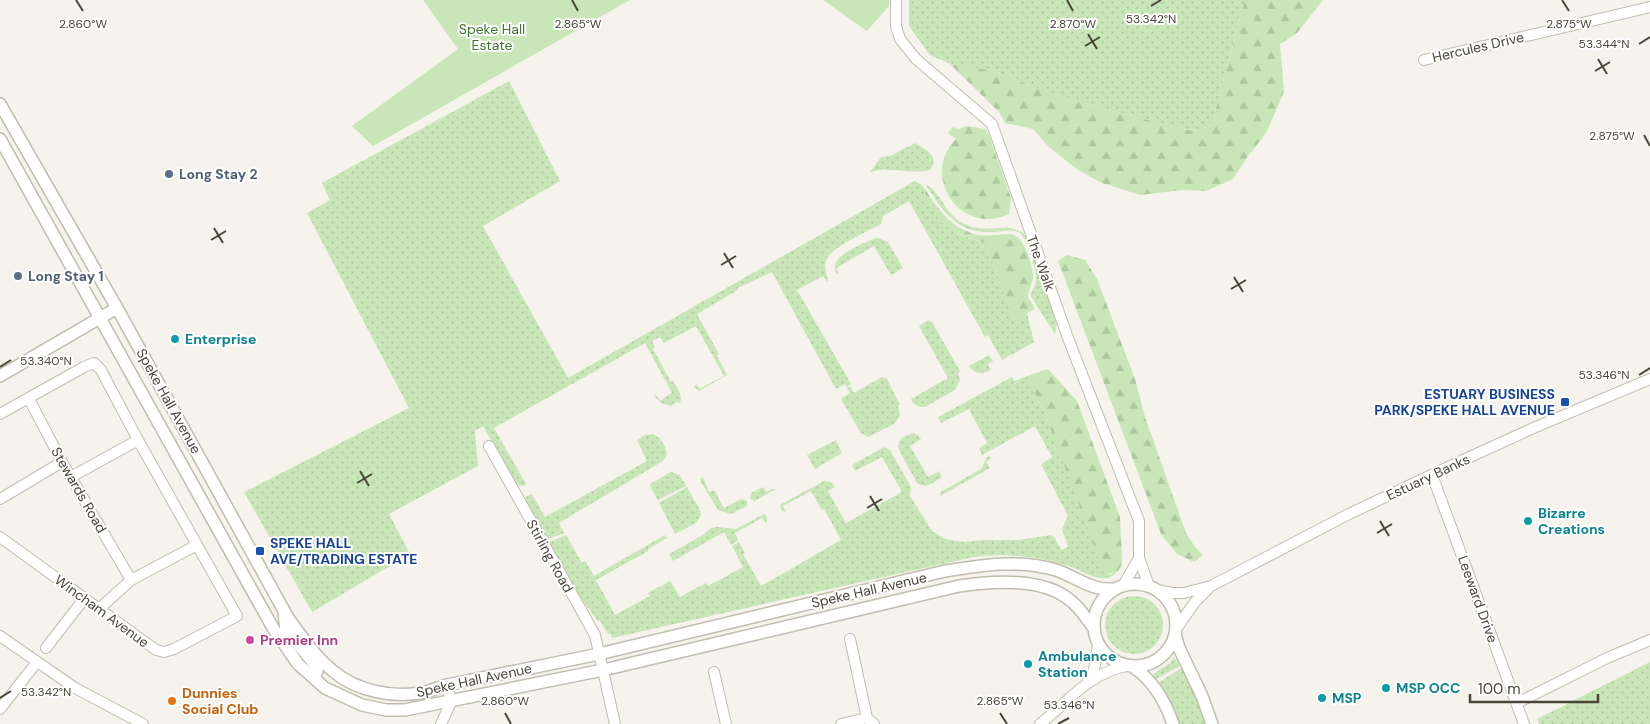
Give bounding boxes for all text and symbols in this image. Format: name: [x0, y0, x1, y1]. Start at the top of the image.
text: 53.342°N: [1126, 11, 1176, 27]
text: 2.860°W: [59, 16, 107, 32]
text: 2.865°W: [555, 16, 602, 32]
text: 2.870°W: [1050, 16, 1097, 32]
text: 2.875°W: [1546, 16, 1592, 32]
park label: Speke Hall Estate: [459, 20, 525, 54]
street label: Hercules Drive: [1430, 28, 1526, 66]
text: 53.344°N: [1579, 36, 1629, 52]
text: 2.875°W: [1589, 128, 1635, 144]
place label: Long Stay 2: [179, 165, 258, 183]
marker: Long Stay 2: [163, 168, 175, 180]
street label: The Walk: [1023, 233, 1059, 293]
place label: Long Stay 1: [28, 267, 104, 285]
marker: Long Stay 1: [12, 270, 24, 282]
place label: Enterprise: [185, 330, 256, 348]
marker: Enterprise: [169, 333, 181, 345]
street label: Speke Hall Avenue: [133, 345, 205, 457]
text: 53.340°N: [20, 353, 72, 369]
text: 53.346°N: [1578, 367, 1630, 383]
place label: ESTUARY BUSINESS PARK/SPEKE HALL AVENUE: [1374, 385, 1555, 419]
marker: ESTUARY BUSINESS PARK/SPEKE HALL AVENUE: [1559, 396, 1571, 408]
street label: Stewards Road: [47, 444, 111, 536]
street label: Estuary Banks: [1383, 450, 1473, 504]
place label: Bizarre Creations: [1538, 504, 1605, 538]
marker: Bizarre Creations: [1522, 515, 1534, 527]
street label: Stirling Road: [523, 516, 577, 596]
place label: SPEKE HALL AVE/TRADING ESTATE: [270, 534, 417, 568]
marker: SPEKE HALL AVE/TRADING ESTATE: [254, 545, 266, 557]
street label: Leeward Drive: [1454, 553, 1502, 645]
street label: Speke Hall Avenue: [810, 568, 928, 612]
street label: Wincham Avenue: [51, 571, 153, 651]
place label: Premier Inn: [260, 631, 338, 649]
marker: Premier Inn: [244, 634, 256, 646]
place label: Ambulance Station: [1038, 647, 1116, 681]
marker: Ambulance Station: [1022, 658, 1034, 670]
street label: Speke Hall Avenue: [415, 659, 534, 701]
scale bar: [1470, 672, 1598, 704]
place label: MSP OCC: [1396, 679, 1460, 697]
text: 100 m: [1478, 679, 1521, 699]
marker: MSP OCC: [1380, 682, 1392, 694]
text: 53.342°N: [21, 684, 71, 700]
place label: Dunnies Social Club: [182, 684, 258, 718]
place label: MSP: [1332, 689, 1362, 707]
marker: MSP: [1316, 692, 1328, 704]
text: 2.860°W: [481, 693, 529, 709]
text: 2.865°W: [977, 693, 1024, 709]
marker: Dunnies Social Club: [166, 695, 178, 707]
text: 53.346°N: [1043, 697, 1095, 713]

